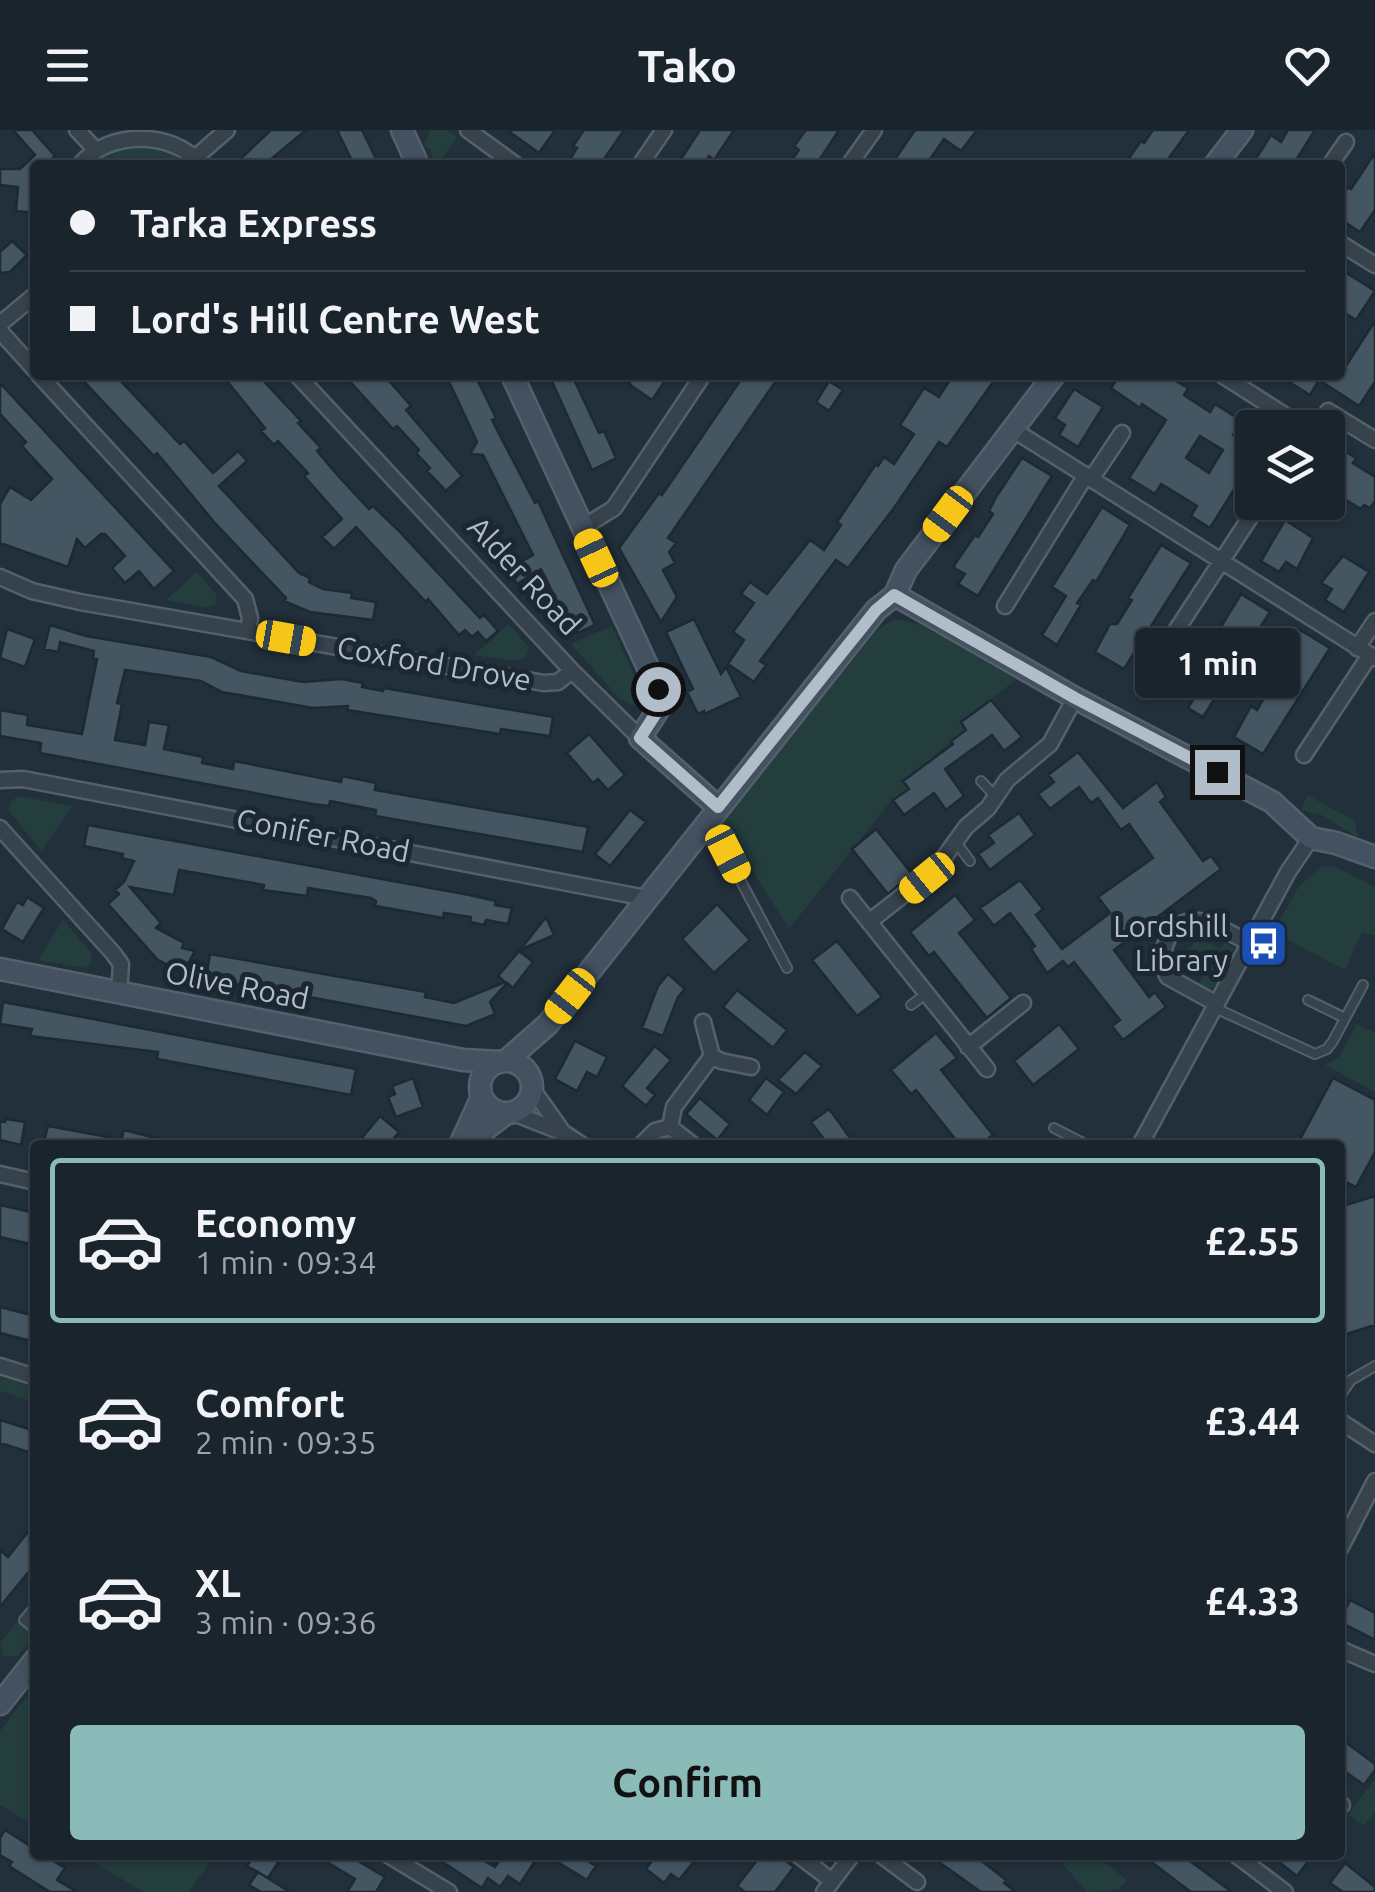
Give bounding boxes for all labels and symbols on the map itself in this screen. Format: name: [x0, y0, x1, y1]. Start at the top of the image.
car: [918, 481, 978, 547]
street label: Alder Road: [462, 509, 588, 641]
car: [570, 524, 622, 592]
car: [254, 618, 318, 658]
callout: 1 min: [1134, 627, 1300, 697]
street label: Coxford Drove: [334, 629, 534, 697]
route start: [636, 667, 681, 712]
route end: [1195, 750, 1240, 795]
street label: Conifer Road: [234, 802, 413, 868]
car: [701, 820, 755, 888]
car: [894, 847, 960, 909]
place label: Lordshill Library: [1113, 909, 1228, 977]
bus stop icon: Lordshill Library: [1237, 918, 1289, 970]
street label: Olive Road: [163, 954, 312, 1016]
car: [540, 963, 600, 1029]

